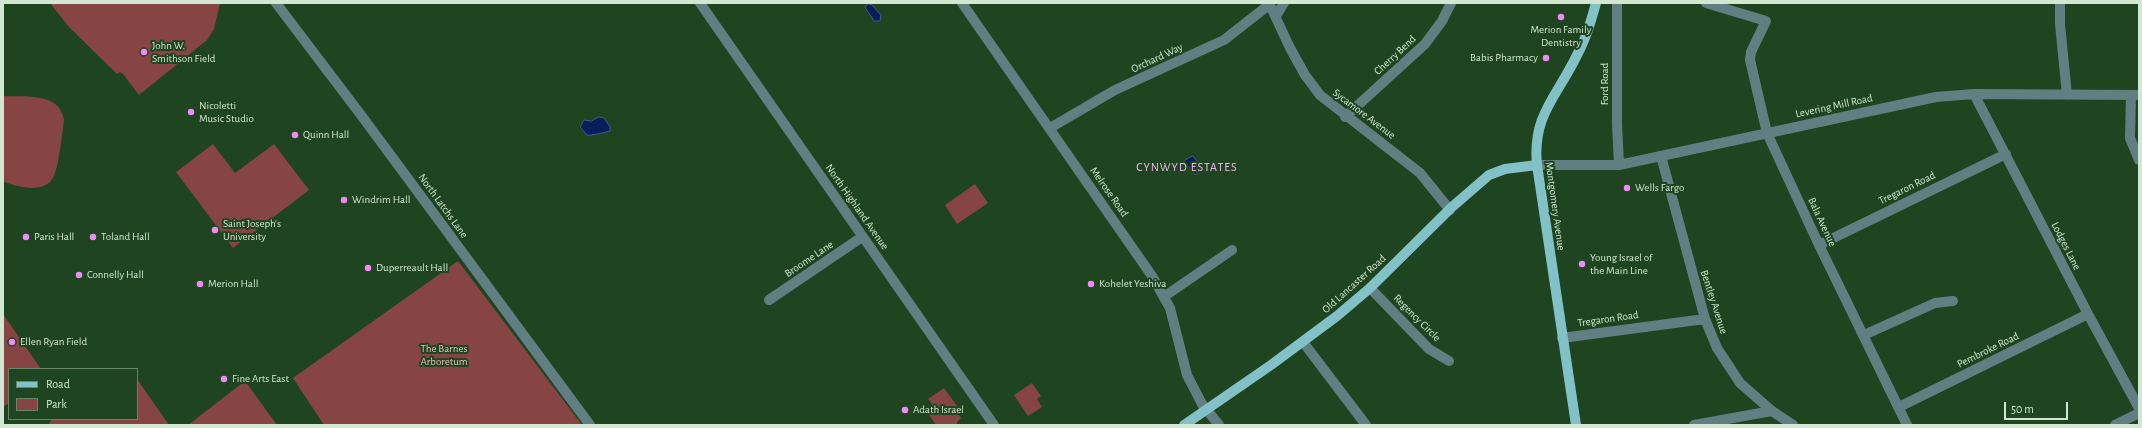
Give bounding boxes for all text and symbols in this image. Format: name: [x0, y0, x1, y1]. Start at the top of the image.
marker: Merion Family Dentistry: [1556, 12, 1566, 22]
place label: Merion Family Dentistry: [1531, 23, 1591, 49]
street label: Cherry Bend: [1371, 32, 1419, 78]
place label: John W. Smithson Field: [152, 39, 216, 65]
street label: Orchard Way: [1129, 40, 1185, 76]
marker: John W. Smithson Field: [139, 47, 149, 57]
place label: Babis Pharmacy: [1470, 51, 1538, 65]
marker: Babis Pharmacy: [1541, 53, 1551, 63]
street label: Ford Road: [1598, 63, 1612, 105]
street label: Sycamore Avenue: [1330, 86, 1398, 142]
street label: Levering Mill Road: [1794, 91, 1874, 121]
place label: Nicoletti Music Studio: [199, 99, 254, 125]
marker: Nicoletti Music Studio: [186, 107, 196, 117]
place label: Quinn Hall: [303, 128, 349, 142]
marker: Quinn Hall: [290, 130, 300, 140]
district label: CYNWYD ESTATES: [1136, 160, 1238, 174]
street label: Montgomery Avenue: [1542, 161, 1568, 251]
street label: North Highland Avenue: [823, 162, 891, 252]
street label: Melrose Road: [1087, 164, 1131, 220]
street label: Tregaron Road: [1876, 169, 1938, 207]
street label: North Latchs Lane: [415, 171, 471, 241]
place label: Wells Fargo: [1635, 181, 1684, 195]
marker: Wells Fargo: [1622, 183, 1632, 193]
place label: Windrim Hall: [352, 193, 411, 207]
marker: Windrim Hall: [339, 195, 349, 205]
street label: Bala Avenue: [1805, 195, 1839, 249]
place label: Saint Joseph's University: [223, 217, 281, 243]
street label: Lodges Lane: [2048, 220, 2084, 272]
marker: Saint Joseph's University: [210, 225, 220, 235]
place label: Paris Hall: [34, 230, 74, 244]
place label: Toland Hall: [101, 230, 150, 244]
marker: Paris Hall: [21, 232, 31, 242]
marker: Toland Hall: [88, 232, 98, 242]
street label: Broome Lane: [782, 238, 836, 280]
place label: Young Israel of the Main Line: [1590, 251, 1652, 277]
street label: Old Lancaster Road: [1319, 252, 1389, 316]
marker: Young Israel of the Main Line: [1577, 259, 1587, 269]
place label: Duperreault Hall: [376, 261, 448, 275]
marker: Duperreault Hall: [363, 263, 373, 273]
place label: Connelly Hall: [87, 268, 144, 282]
street label: Bentley Avenue: [1697, 268, 1731, 336]
marker: Connelly Hall: [74, 270, 84, 280]
place label: Merion Hall: [208, 277, 258, 291]
place label: Kohelet Yeshiva: [1099, 277, 1166, 291]
marker: Merion Hall: [195, 279, 205, 289]
marker: Kohelet Yeshiva: [1086, 279, 1096, 289]
street label: Regency Circle: [1391, 292, 1443, 344]
street label: Tregaron Road: [1577, 308, 1639, 330]
street label: Pembroke Road: [1955, 329, 2021, 371]
place label: Ellen Ryan Field: [20, 335, 87, 349]
marker: Ellen Ryan Field: [7, 337, 17, 347]
park label: The Barnes Arboretum: [420, 342, 468, 368]
legend: [8, 368, 138, 420]
place label: Fine Arts East: [232, 372, 289, 386]
marker: Fine Arts East: [219, 374, 229, 384]
text: Road: [46, 378, 70, 390]
scale bar: [2006, 394, 2070, 420]
text: Park: [46, 398, 67, 410]
place label: Adath Israel: [913, 403, 964, 417]
text: 50 m: [2011, 403, 2034, 415]
marker: Adath Israel: [900, 405, 910, 415]

